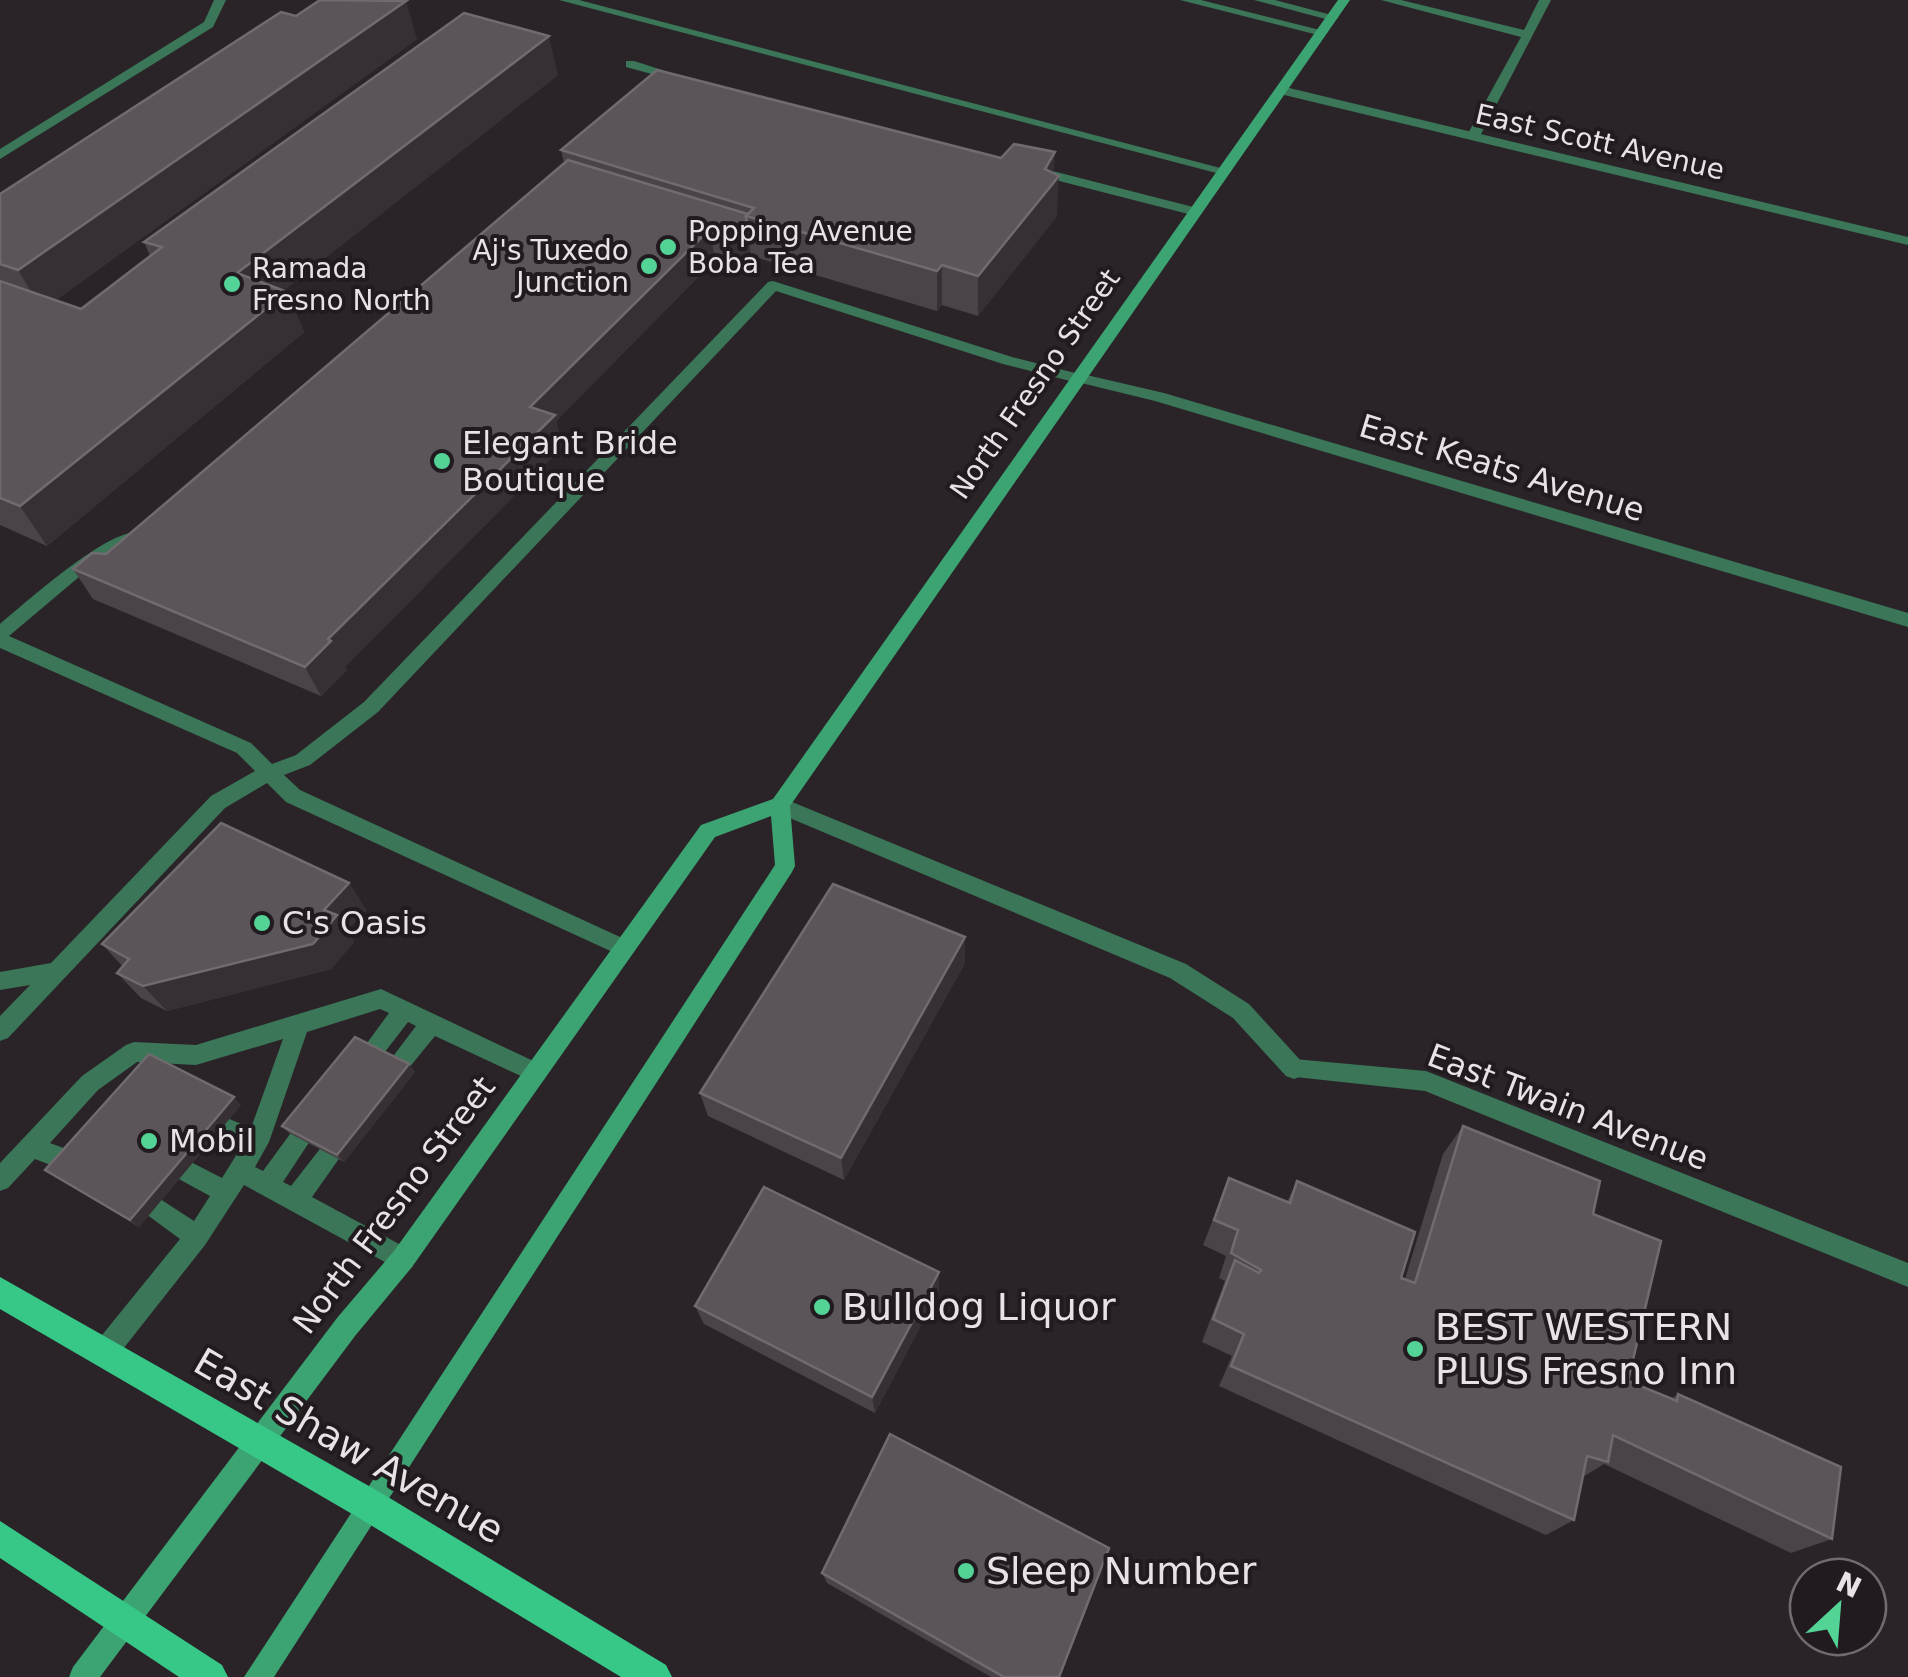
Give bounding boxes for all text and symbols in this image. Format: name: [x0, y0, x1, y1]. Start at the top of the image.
street label: East Scott Avenue: [1472, 97, 1728, 187]
place label: Popping Avenue Boba Tea: [688, 215, 913, 280]
place label: Aj's Tuxedo Junction: [472, 234, 629, 299]
marker: Popping Avenue Boba Tea: [657, 236, 679, 258]
place label: Ramada Fresno North: [252, 252, 431, 317]
marker: Aj's Tuxedo Junction: [638, 255, 660, 277]
street label: North Fresno Street: [943, 263, 1127, 505]
marker: Ramada Fresno North: [221, 273, 243, 295]
street label: East Keats Avenue: [1355, 407, 1649, 529]
place label: Elegant Bride Boutique: [462, 424, 678, 499]
marker: Elegant Bride Boutique: [431, 450, 453, 472]
place label: C's Oasis: [282, 904, 427, 942]
marker: C's Oasis: [251, 912, 273, 934]
street label: East Twain Avenue: [1422, 1036, 1714, 1178]
street label: North Fresno Street: [285, 1069, 503, 1341]
place label: Mobil: [169, 1122, 254, 1160]
marker: Mobil: [138, 1130, 160, 1152]
place label: Bulldog Liquor: [842, 1285, 1116, 1329]
marker: Bulldog Liquor: [811, 1296, 833, 1318]
place label: BEST WESTERN PLUS Fresno Inn: [1435, 1305, 1737, 1393]
marker: BEST WESTERN PLUS Fresno Inn: [1404, 1338, 1426, 1360]
street label: East Shaw Avenue: [186, 1339, 512, 1553]
place label: Sleep Number: [986, 1549, 1257, 1593]
north arrow: [1788, 1557, 1888, 1657]
marker: Sleep Number: [955, 1560, 977, 1582]
text: N: [1831, 1565, 1867, 1605]

